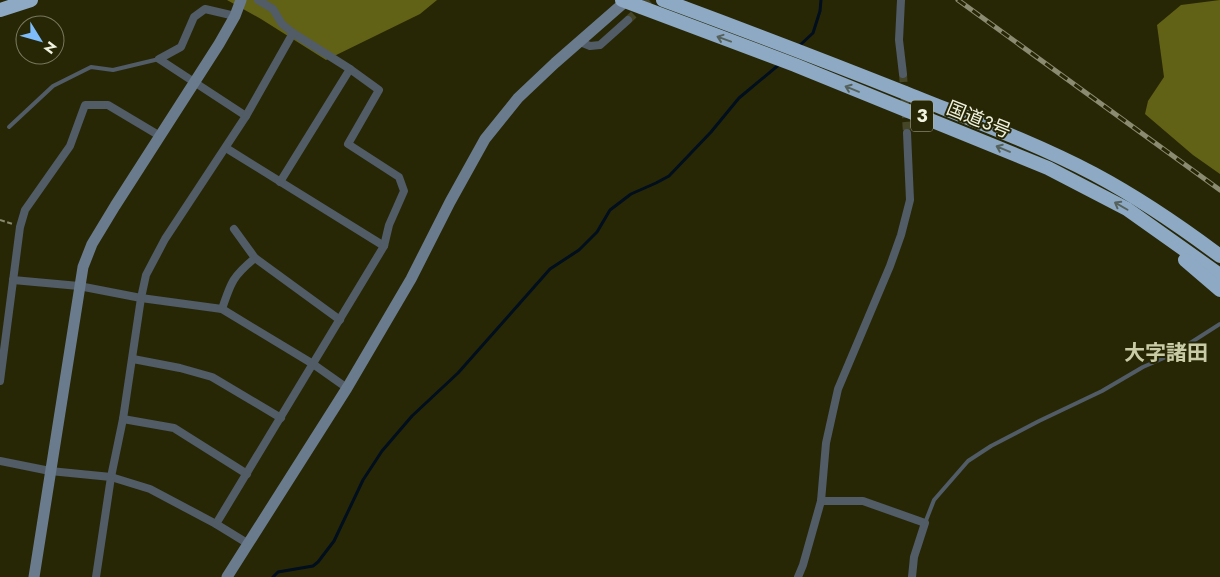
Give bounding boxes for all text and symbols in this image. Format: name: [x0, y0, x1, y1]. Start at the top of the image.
north arrow: [15, 15, 65, 65]
one-way arrow: [717, 34, 732, 43]
text: N: [39, 37, 62, 58]
one-way arrow: [845, 83, 860, 92]
street label: 国道3号: [943, 94, 1015, 145]
road number: 3: [911, 100, 933, 132]
one-way arrow: [996, 144, 1011, 154]
one-way arrow: [1113, 201, 1128, 211]
district label: 大字諸田: [1124, 338, 1208, 368]

